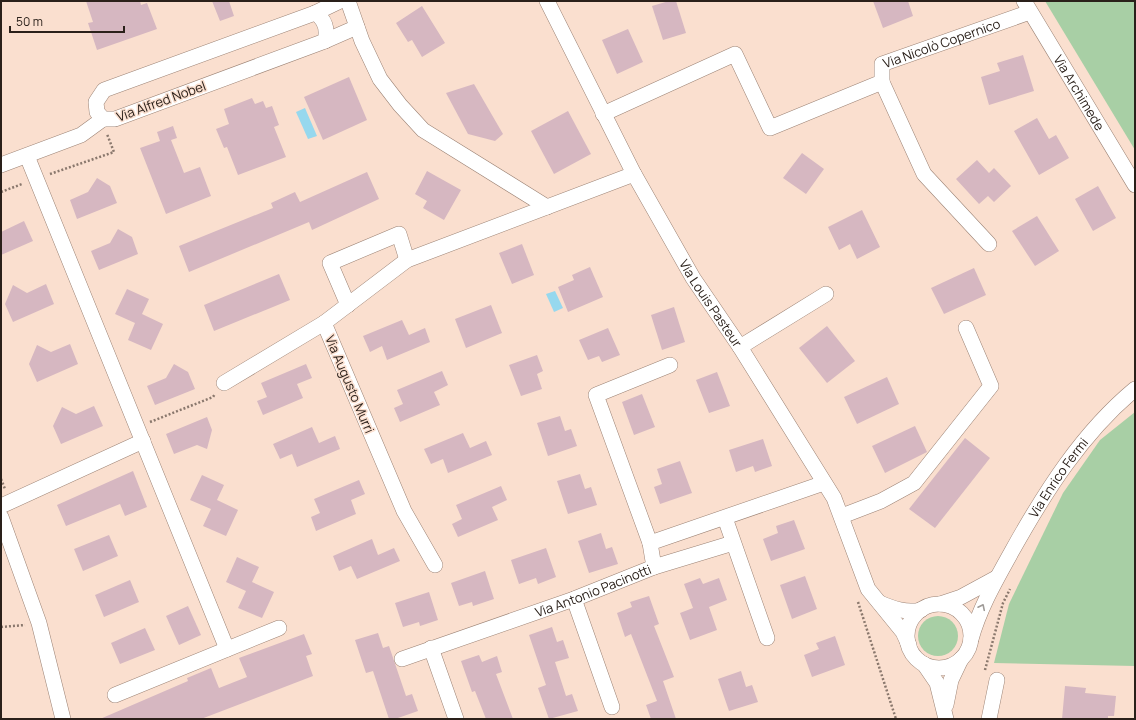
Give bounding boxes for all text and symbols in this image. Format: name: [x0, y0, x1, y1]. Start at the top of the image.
scale bar: [10, 8, 124, 34]
text: 50 m: [16, 13, 43, 30]
street label: Via Nicolò Copernico: [880, 14, 1003, 72]
street label: Via Archimede: [1050, 51, 1109, 134]
street label: Via Alfred Nobel: [114, 77, 208, 125]
street label: Via Louis Pasteur: [675, 256, 747, 351]
street label: Via Augusto Murri: [321, 332, 379, 436]
street label: Via Enrico Fermi: [1024, 434, 1092, 521]
street label: Via Antonio Pacinotti: [533, 560, 654, 621]
one-way arrow: [977, 604, 984, 612]

